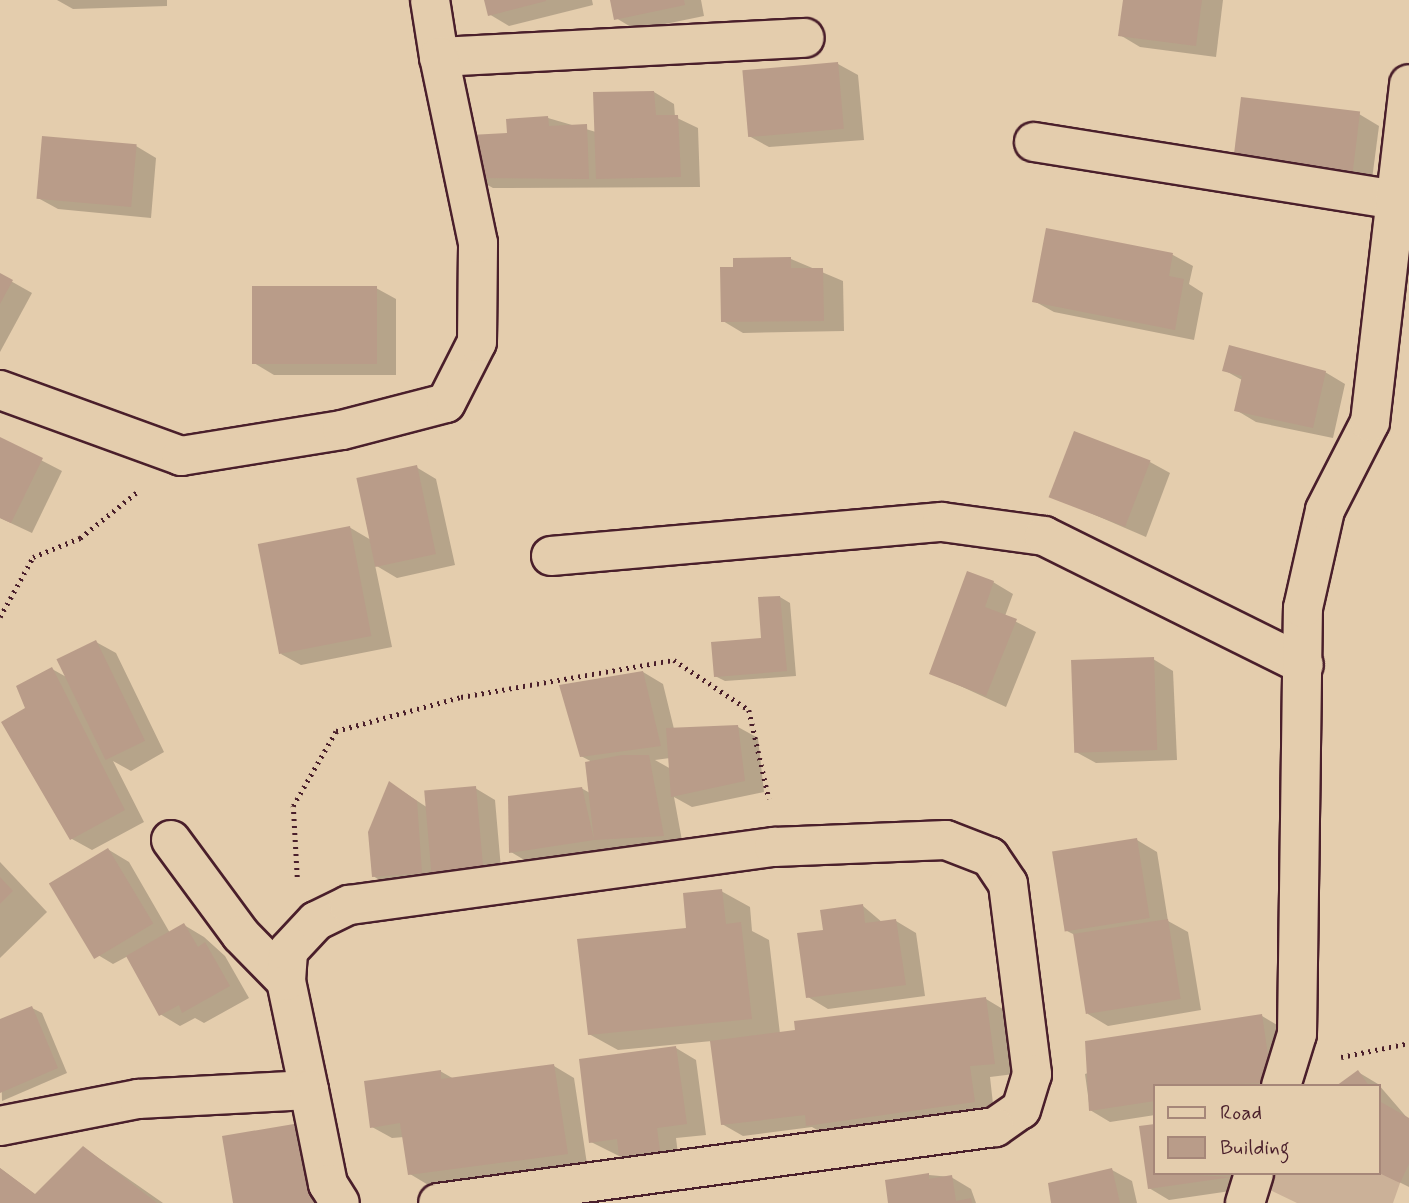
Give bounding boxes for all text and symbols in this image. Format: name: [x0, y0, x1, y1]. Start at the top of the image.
legend: [1154, 1084, 1381, 1175]
text: Road: [1220, 1099, 1262, 1127]
text: Building: [1220, 1134, 1290, 1162]

